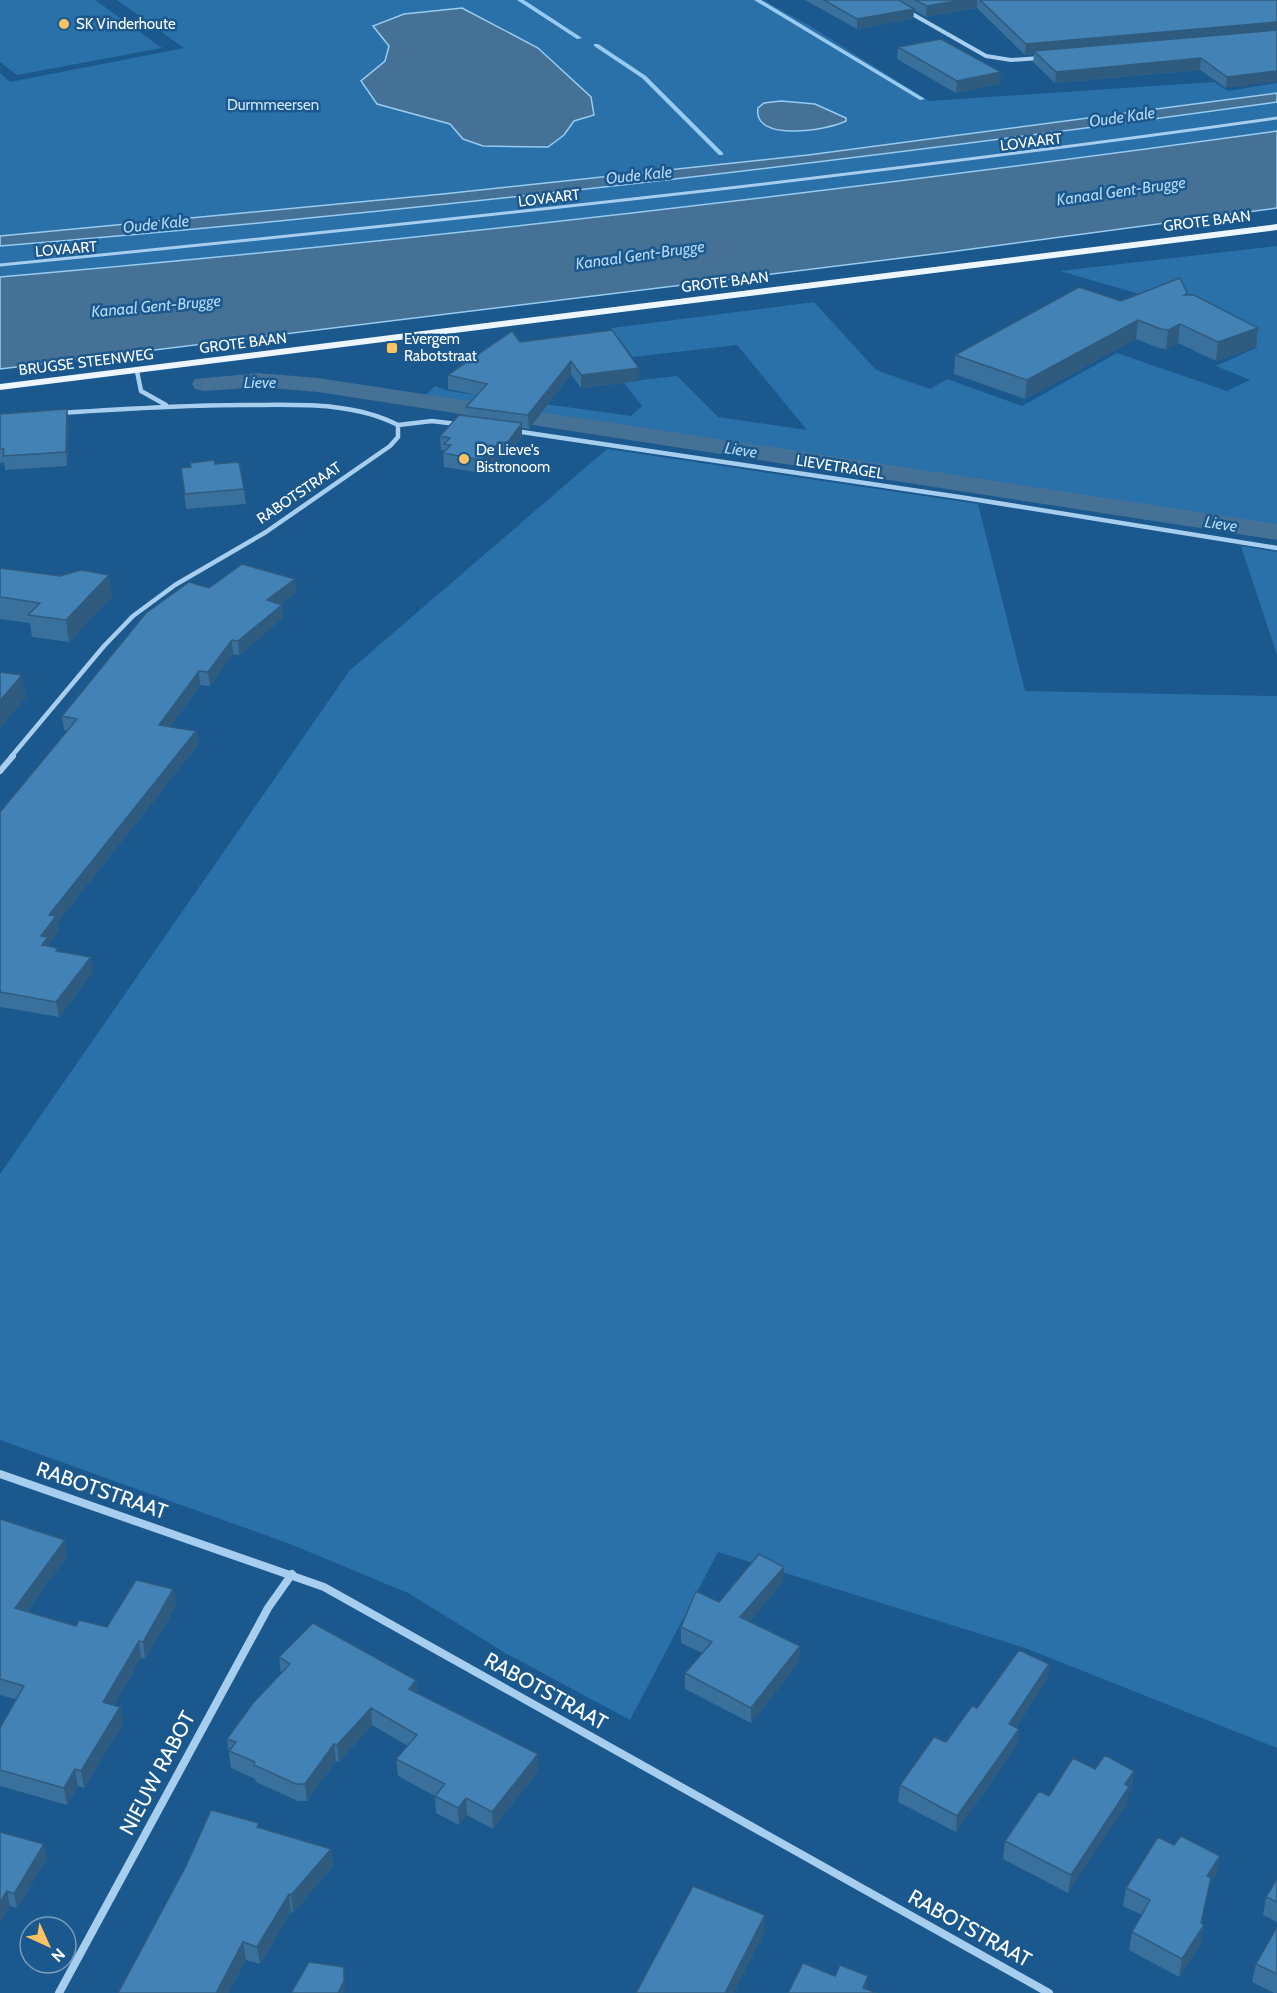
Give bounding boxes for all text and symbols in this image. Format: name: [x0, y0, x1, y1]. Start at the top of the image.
place label: SK Vinderhoute: [76, 15, 176, 33]
marker: SK Vinderhoute: [57, 17, 71, 31]
park label: Durmmeersen: [227, 96, 319, 114]
water label: Oude Kale: [1088, 103, 1156, 131]
street label: LOVAART: [999, 129, 1063, 155]
water label: Oude Kale: [605, 162, 673, 188]
water label: Kanaal Gent-Brugge: [1055, 173, 1187, 209]
street label: LOVAART: [517, 185, 581, 211]
street label: GROTE BAAN: [1162, 207, 1252, 235]
water label: Oude Kale: [122, 211, 190, 237]
street label: LOVAART: [34, 237, 98, 261]
water label: Kanaal Gent-Brugge: [574, 237, 706, 273]
street label: GROTE BAAN: [680, 268, 770, 296]
water label: Kanaal Gent-Brugge: [90, 291, 222, 321]
street label: GROTE BAAN: [198, 329, 288, 357]
place label: Evergem Rabotstraat: [404, 330, 477, 365]
marker: Evergem Rabotstraat: [385, 341, 399, 355]
street label: BRUGSE STEENWEG: [18, 345, 154, 379]
water label: Lieve: [244, 373, 276, 392]
water label: Lieve: [723, 438, 759, 462]
place label: De Lieve's Bistronoom: [476, 441, 550, 476]
street label: LIEVETRAGEL: [795, 451, 886, 483]
marker: De Lieve's Bistronoom: [457, 452, 471, 466]
street label: RABOTSTRAAT: [253, 458, 345, 528]
water label: Lieve: [1203, 512, 1239, 536]
street label: RABOTSTRAAT: [33, 1456, 171, 1524]
street label: RABOTSTRAAT: [480, 1647, 612, 1735]
street label: NIEUW RABOT: [114, 1707, 200, 1839]
street label: RABOTSTRAAT: [904, 1884, 1036, 1972]
north arrow: [18, 1915, 78, 1975]
text: N: [48, 1945, 69, 1966]

